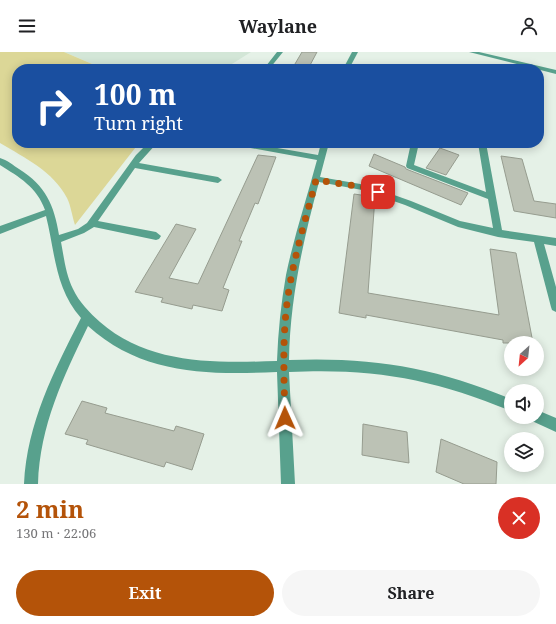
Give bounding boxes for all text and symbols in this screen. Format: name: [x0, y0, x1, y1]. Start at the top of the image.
text: Waylane: [239, 14, 317, 38]
icon: menu: [16, 15, 38, 37]
icon: person: [518, 15, 540, 37]
text: 100 m: [94, 75, 176, 113]
icon: right: [28, 80, 80, 132]
text: Turn right: [94, 111, 183, 135]
pin: [361, 175, 395, 209]
icon: arrive: [367, 181, 389, 203]
north arrow: [504, 336, 544, 376]
map controls: [504, 336, 544, 472]
button: sound: [504, 384, 544, 424]
position arrow: [264, 397, 306, 439]
button: layers: [504, 432, 544, 472]
text: 2 min: [16, 492, 84, 525]
button: close: [498, 497, 540, 539]
text: 130 m · 22:06: [16, 524, 96, 542]
button: Exit: [16, 570, 274, 616]
button: Share: [282, 570, 540, 616]

